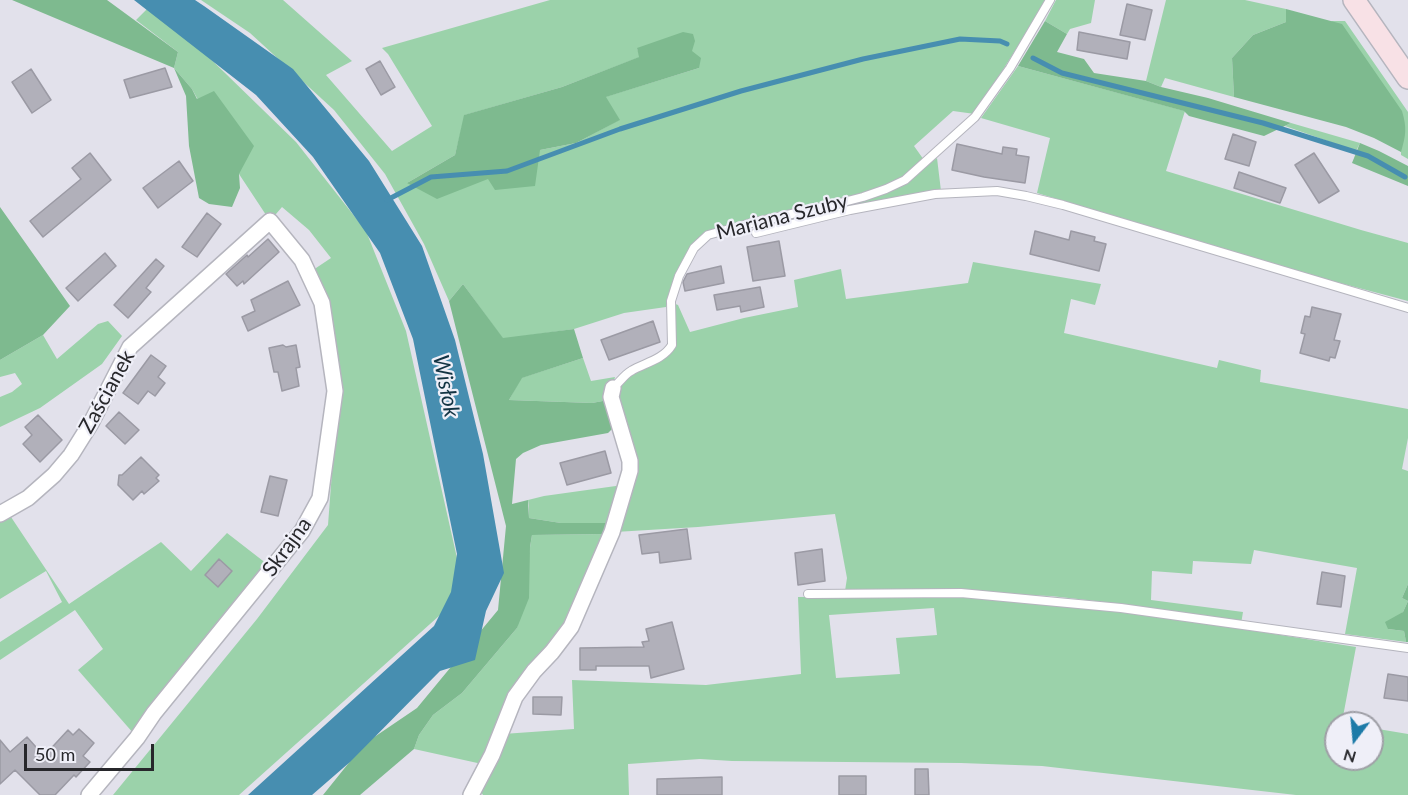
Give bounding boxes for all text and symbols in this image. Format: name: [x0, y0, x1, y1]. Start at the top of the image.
street label: Mariana Szuby: [714, 188, 850, 246]
street label: Zaścianek: [74, 346, 140, 438]
water label: Wisłok: [427, 353, 465, 419]
street label: Skrajna: [257, 512, 317, 582]
north arrow: [1324, 711, 1384, 771]
scale bar: [27, 732, 158, 770]
text: 50 m: [35, 743, 75, 765]
text: N: [1341, 746, 1358, 768]

